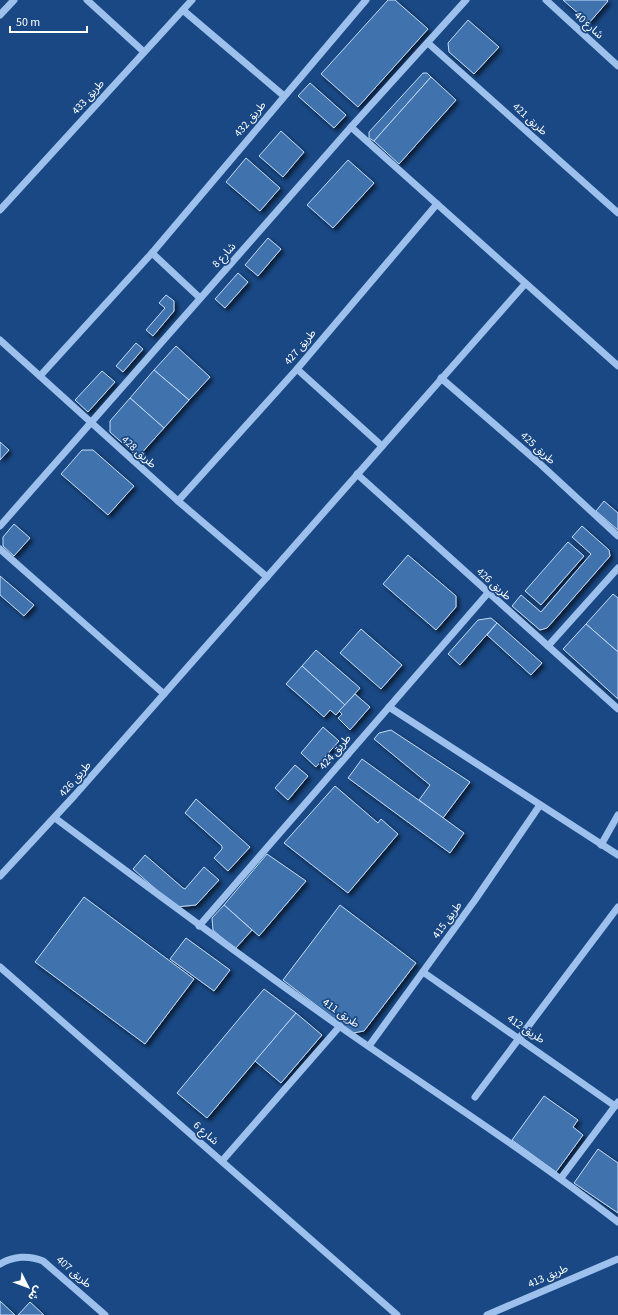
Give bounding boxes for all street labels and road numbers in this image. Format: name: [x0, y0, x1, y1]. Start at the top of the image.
street label: شارع 40: [571, 8, 607, 42]
street label: طريق 433: [68, 76, 108, 118]
street label: طريق 432: [231, 98, 269, 140]
street label: طريق 421: [509, 99, 551, 139]
street label: شارع 8: [209, 239, 240, 271]
street label: طريق 427: [281, 326, 319, 368]
street label: طريق 425: [517, 428, 559, 468]
street label: طريق 428: [118, 432, 160, 472]
street label: طريق 426: [473, 564, 515, 604]
street label: طريق 424: [315, 731, 355, 773]
street label: طريق 426: [55, 758, 95, 800]
street label: طريق 415: [429, 898, 465, 942]
street label: طريق 411: [319, 995, 363, 1031]
street label: طريق 412: [504, 1011, 548, 1047]
street label: شارع 6: [190, 1118, 222, 1148]
street label: طريق 407: [53, 1252, 95, 1292]
street label: طريق 413: [526, 1261, 570, 1291]

